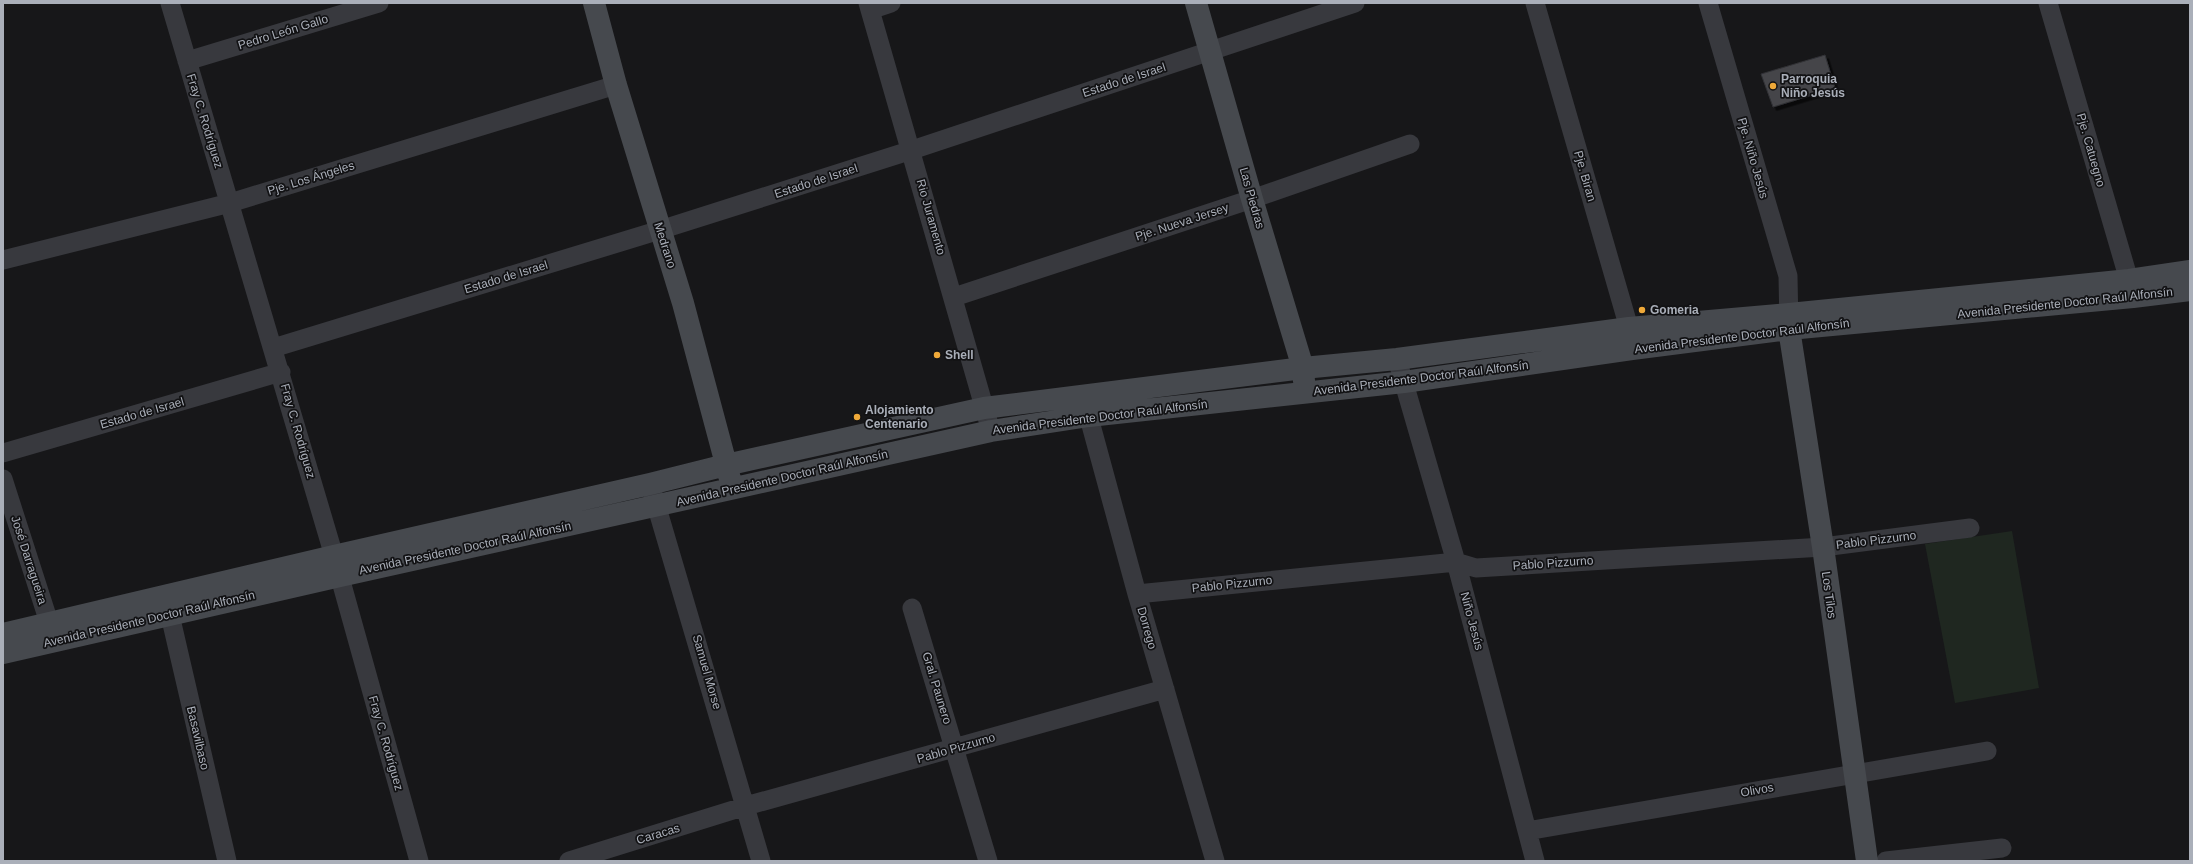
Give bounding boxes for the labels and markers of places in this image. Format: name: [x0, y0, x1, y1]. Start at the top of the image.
place label: Parroquia Niño Jesús: [1781, 72, 1845, 100]
marker: Parroquia Niño Jesús: [1768, 81, 1778, 91]
place label: Gomeria: [1650, 303, 1699, 317]
marker: Gomeria: [1637, 305, 1647, 315]
place label: Shell: [945, 348, 974, 362]
marker: Shell: [932, 350, 942, 360]
place label: Alojamiento Centenario: [865, 403, 934, 431]
marker: Alojamiento Centenario: [852, 412, 862, 422]

